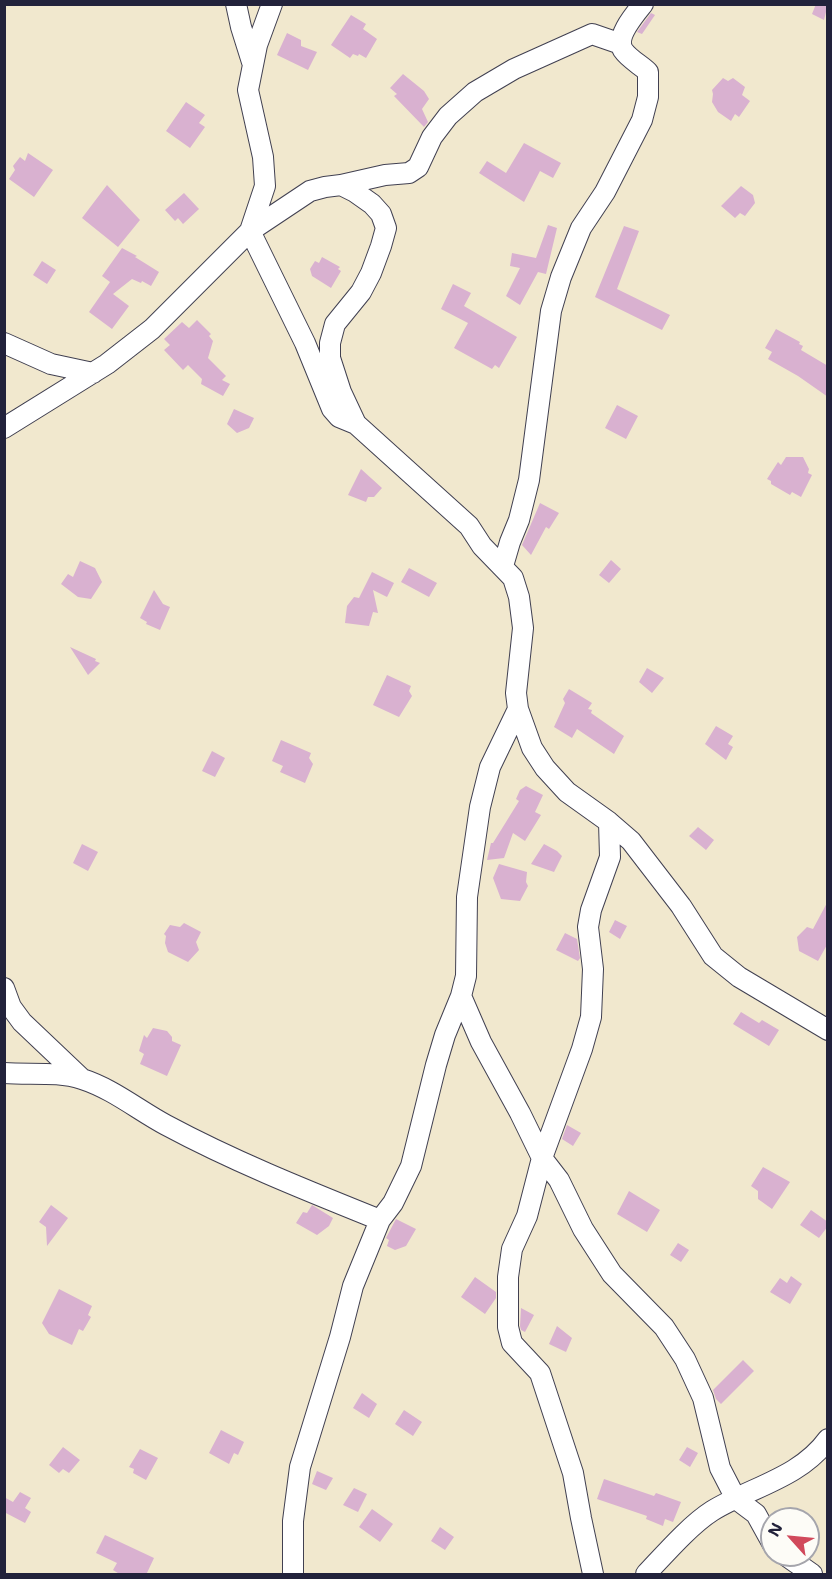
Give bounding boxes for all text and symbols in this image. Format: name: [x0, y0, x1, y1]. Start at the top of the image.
north arrow: [760, 1507, 820, 1567]
text: N: [763, 1519, 788, 1540]

